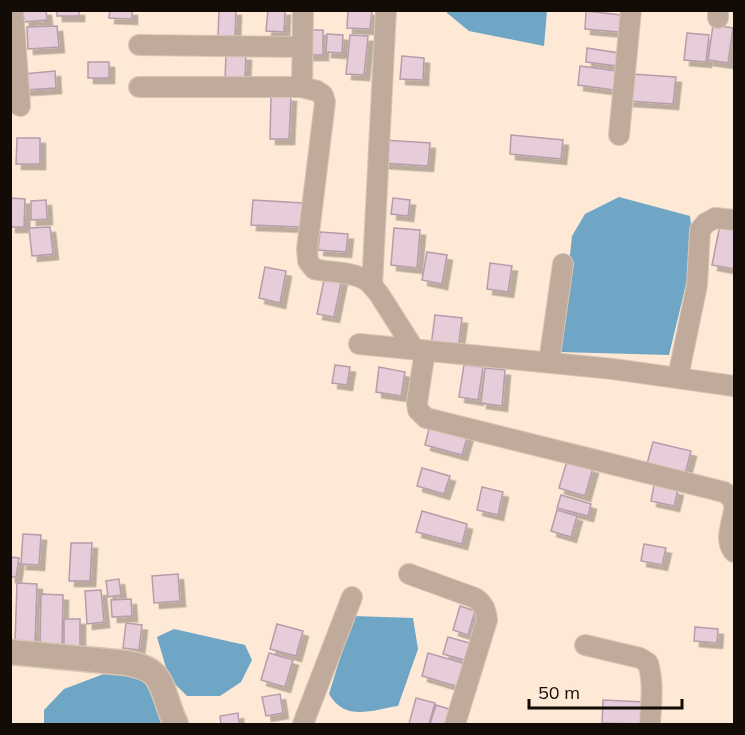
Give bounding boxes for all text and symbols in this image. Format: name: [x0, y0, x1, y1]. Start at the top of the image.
scale bar: [529, 672, 682, 710]
text: 50 m: [538, 681, 580, 704]

